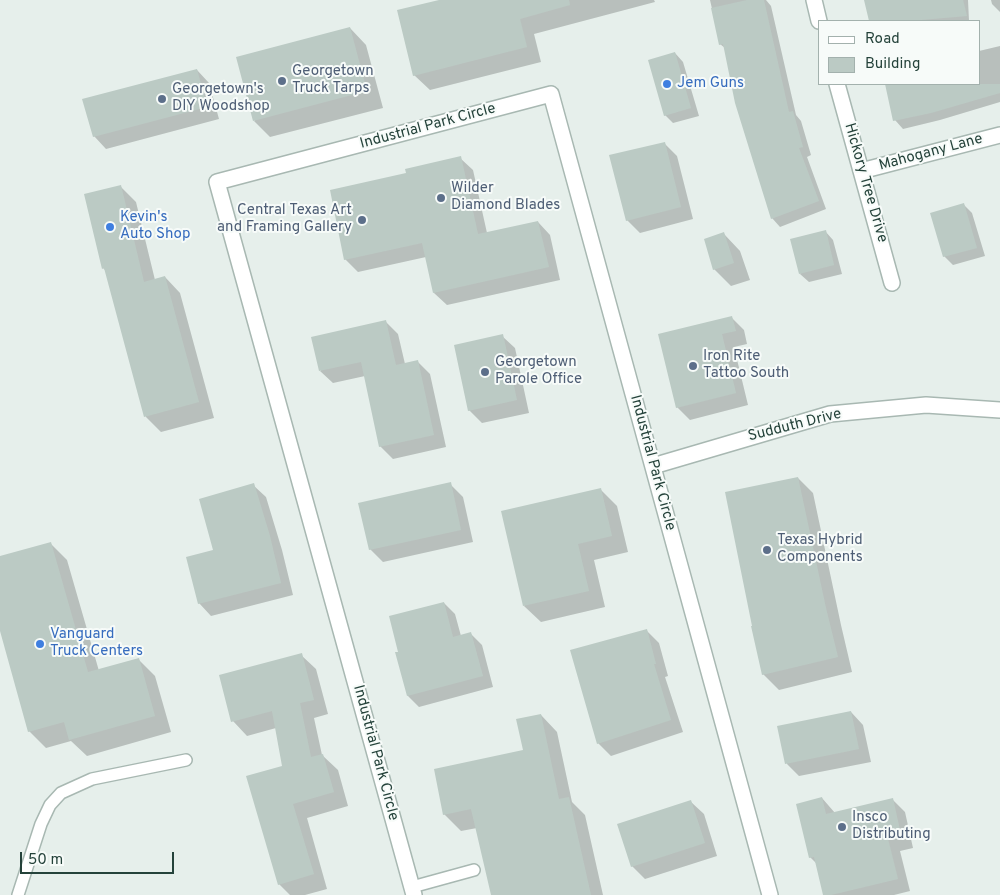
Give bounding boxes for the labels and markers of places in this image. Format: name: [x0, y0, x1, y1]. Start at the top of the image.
place label: Georgetown Truck Tarps: [292, 63, 374, 98]
marker: Georgetown Truck Tarps: [276, 75, 288, 87]
place label: Jem Guns: [677, 75, 744, 93]
marker: Jem Guns: [661, 78, 673, 90]
place label: Georgetown's DIY Woodshop: [172, 81, 270, 116]
marker: Georgetown's DIY Woodshop: [156, 93, 168, 105]
place label: Wilder Diamond Blades: [451, 180, 560, 215]
marker: Wilder Diamond Blades: [435, 192, 447, 204]
place label: Central Texas Art and Framing Gallery: [217, 202, 352, 237]
place label: Kevin's Auto Shop: [120, 209, 190, 244]
marker: Central Texas Art and Framing Gallery: [356, 214, 368, 226]
marker: Kevin's Auto Shop: [104, 221, 116, 233]
place label: Iron Rite Tattoo South: [703, 348, 789, 383]
place label: Georgetown Parole Office: [495, 354, 582, 389]
marker: Iron Rite Tattoo South: [687, 360, 699, 372]
marker: Georgetown Parole Office: [479, 366, 491, 378]
place label: Texas Hybrid Components: [777, 532, 863, 567]
marker: Texas Hybrid Components: [761, 544, 773, 556]
place label: Vanguard Truck Centers: [50, 626, 143, 661]
marker: Vanguard Truck Centers: [34, 638, 46, 650]
place label: Insco Distributing: [852, 809, 931, 844]
marker: Insco Distributing: [836, 821, 848, 833]

